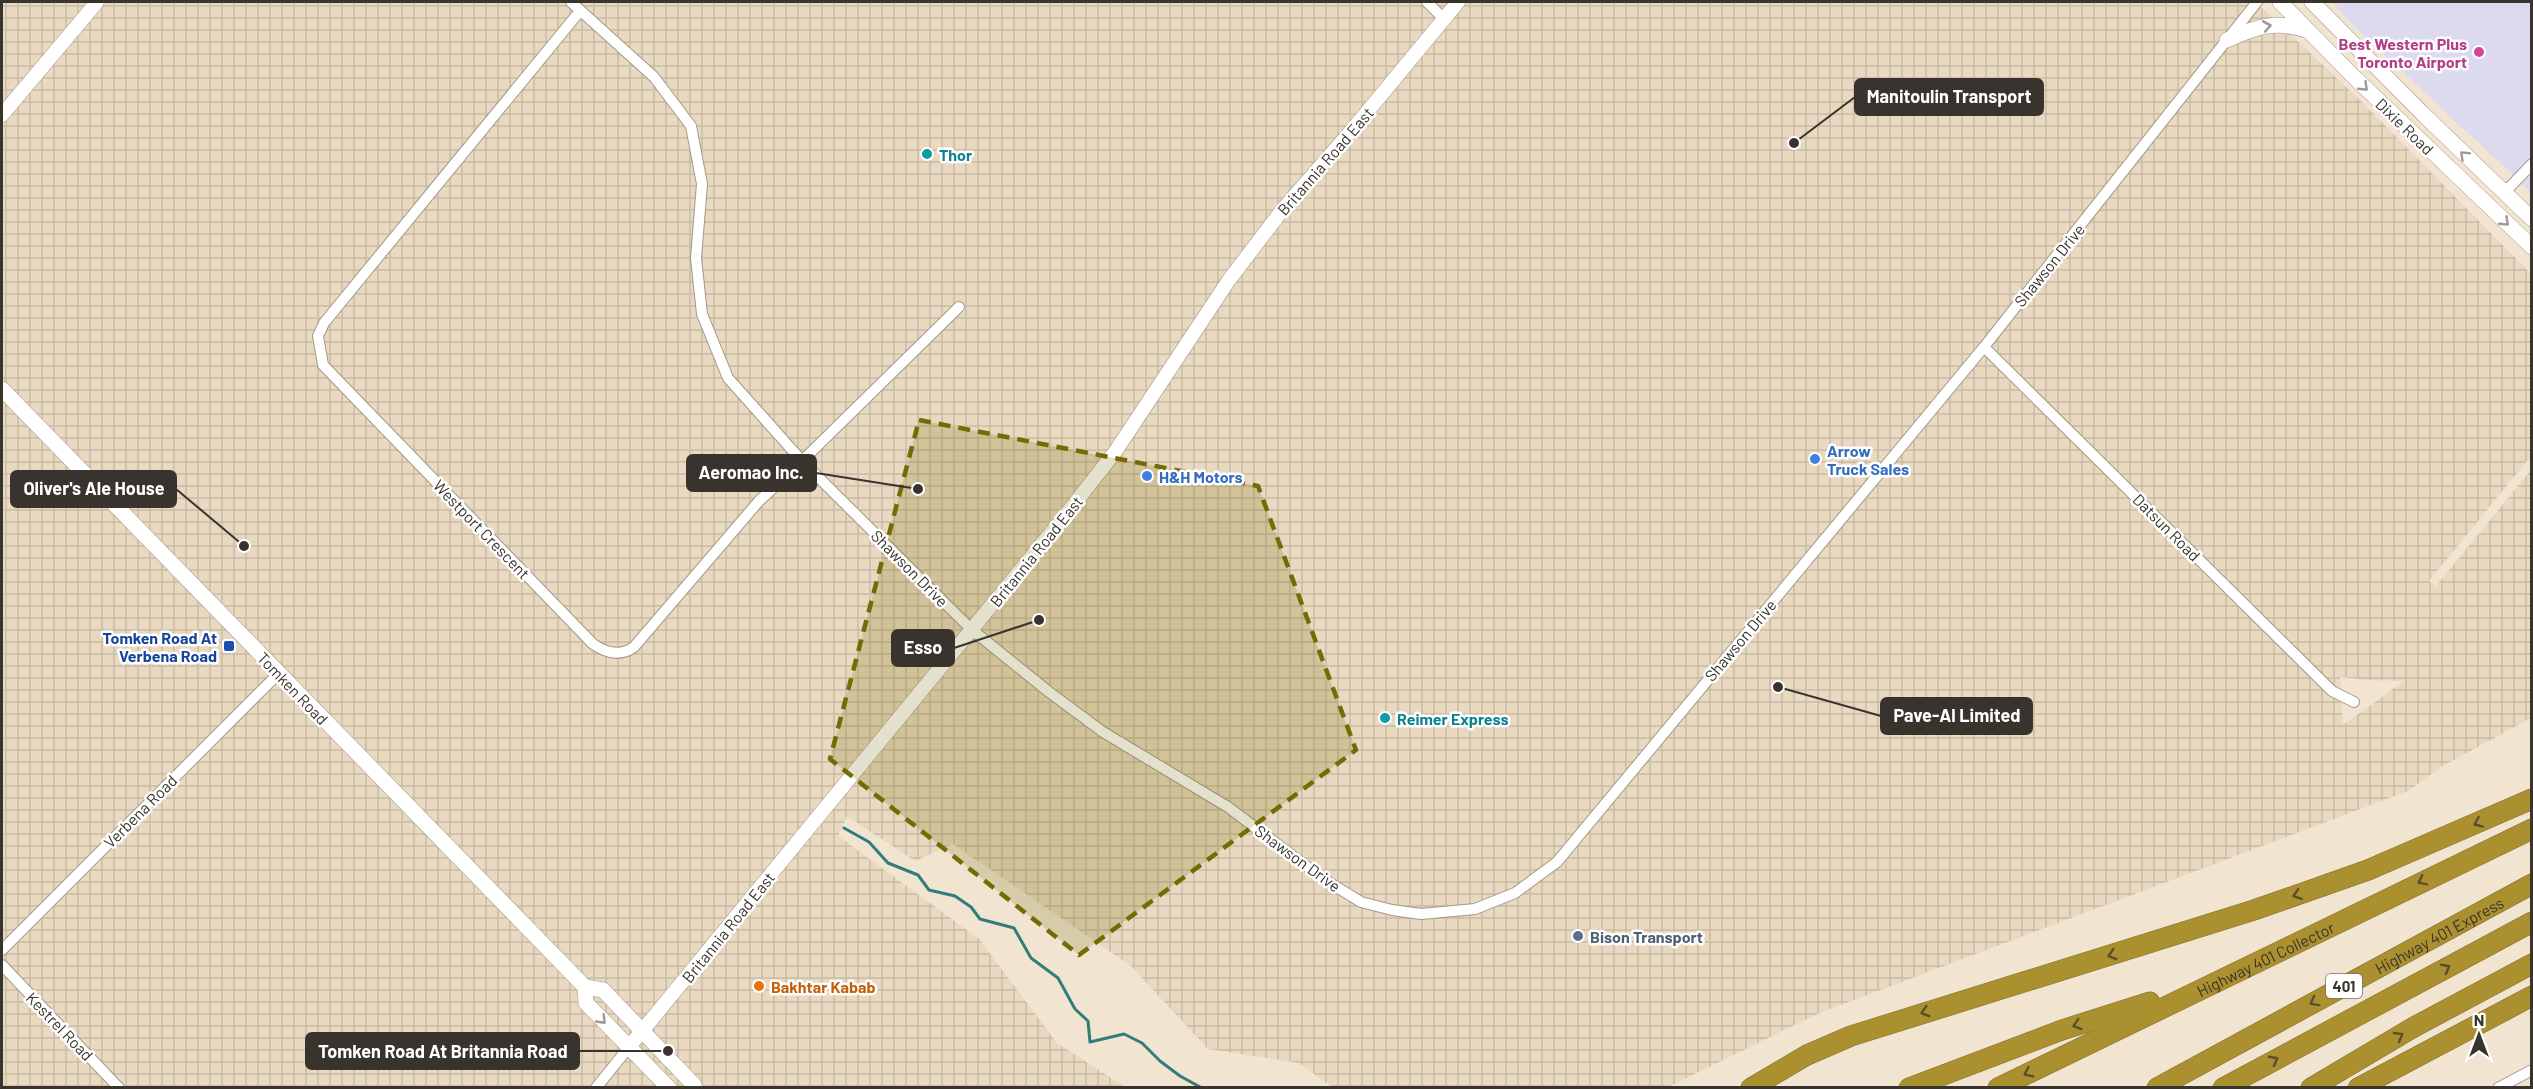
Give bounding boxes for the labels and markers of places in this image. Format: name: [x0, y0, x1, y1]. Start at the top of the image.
place label: Best Western Plus Toronto Airport: [2338, 34, 2467, 71]
marker: Best Western Plus Toronto Airport: [2472, 45, 2486, 59]
callout: Manitoulin Transport: [1855, 79, 2043, 115]
place label: Thor: [939, 145, 972, 164]
marker: Thor: [920, 147, 934, 161]
place label: Arrow Truck Sales: [1827, 441, 1909, 478]
marker: Arrow Truck Sales: [1808, 452, 1822, 466]
callout: Aeromao Inc.: [687, 455, 816, 491]
place label: H&H Motors: [1159, 467, 1243, 486]
marker: H&H Motors: [1140, 469, 1154, 483]
callout: Oliver's Ale House: [11, 471, 176, 507]
place label: Tomken Road At Verbena Road: [103, 628, 217, 665]
callout: Esso: [892, 630, 954, 666]
marker: Tomken Road At Verbena Road: [222, 639, 236, 653]
callout: Pave-Al Limited: [1881, 698, 2032, 734]
place label: Reimer Express: [1397, 709, 1508, 728]
marker: Reimer Express: [1378, 711, 1392, 725]
place label: Bison Transport: [1590, 927, 1703, 946]
marker: Bison Transport: [1571, 929, 1585, 943]
place label: Bakhtar Kabab: [771, 977, 875, 996]
marker: Bakhtar Kabab: [752, 979, 766, 993]
callout: Tomken Road At Britannia Road: [306, 1033, 579, 1069]

